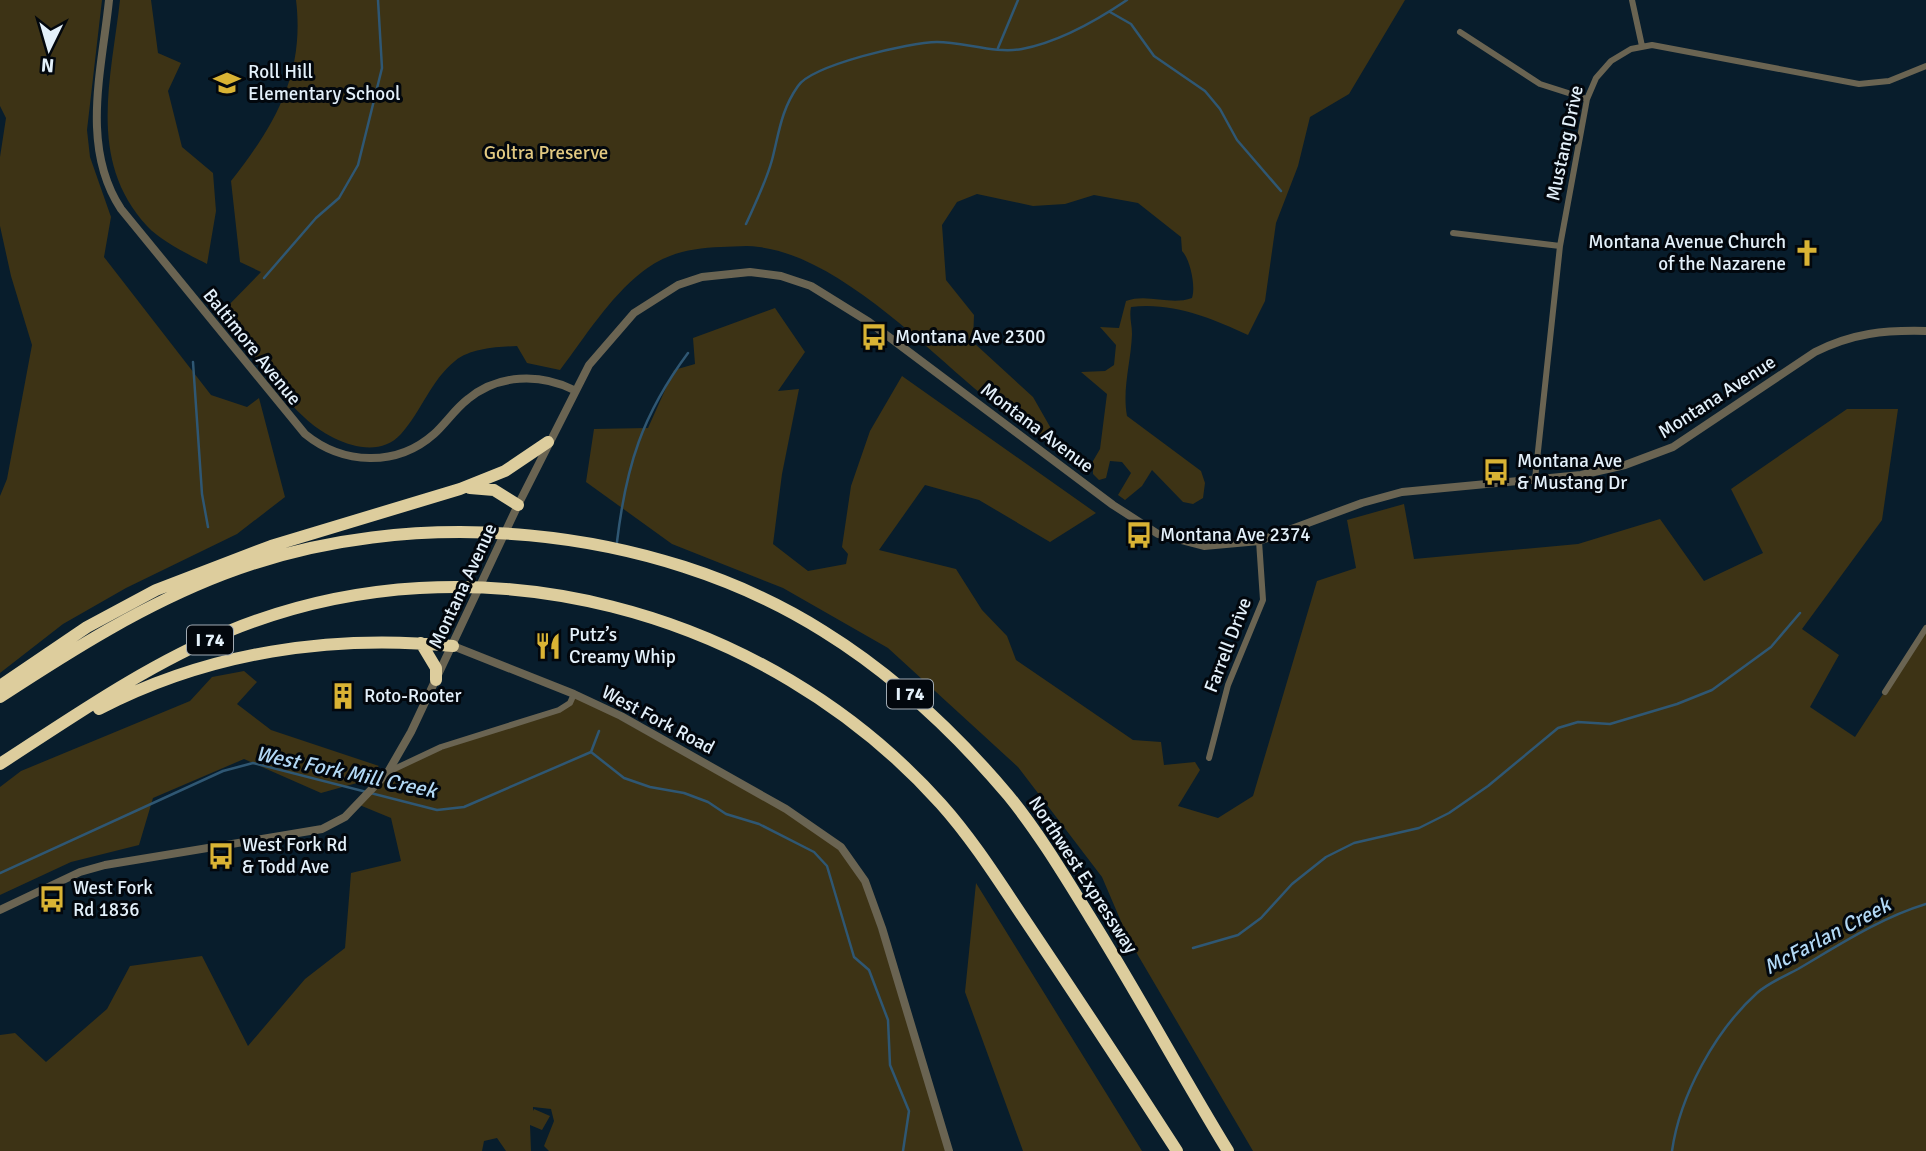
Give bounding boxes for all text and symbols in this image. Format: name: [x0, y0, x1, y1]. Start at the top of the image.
north arrow: [14, 14, 84, 84]
text: N: [40, 52, 55, 77]
place label: Roll Hill Elementary School: [248, 60, 401, 106]
school or university icon: Roll Hill Elementary School: [212, 68, 242, 98]
street label: Mustang Drive: [1541, 83, 1589, 203]
park label: Goltra Preserve: [484, 141, 608, 165]
place label: Montana Avenue Church of the Nazarene: [1588, 230, 1786, 276]
church icon: Montana Avenue Church of the Nazarene: [1792, 238, 1822, 268]
street label: Baltimore Avenue: [198, 284, 306, 410]
bus stop icon: Montana Ave 2300: [859, 322, 889, 352]
place label: Montana Ave 2300: [895, 325, 1045, 349]
street label: Montana Avenue: [1654, 350, 1780, 444]
street label: Montana Avenue: [976, 378, 1098, 478]
place label: Montana Ave & Mustang Dr: [1517, 449, 1627, 495]
bus stop icon: Montana Ave & Mustang Dr: [1481, 457, 1511, 487]
street label: Montana Avenue: [423, 520, 503, 652]
bus stop icon: Montana Ave 2374: [1124, 520, 1154, 550]
place label: Montana Ave 2374: [1160, 523, 1310, 547]
street label: Farrell Drive: [1199, 594, 1257, 696]
place label: Putz’s Creamy Whip: [569, 623, 676, 669]
road number: I 74: [187, 626, 233, 654]
restaurant icon: Putz’s Creamy Whip: [533, 631, 563, 661]
street label: West Fork Road: [597, 680, 719, 760]
road number: I 74: [887, 680, 933, 708]
building icon: Roto-Rooter: [328, 681, 358, 711]
place label: Roto-Rooter: [364, 684, 462, 708]
water label: West Fork Mill Creek: [253, 740, 441, 804]
street label: Northwest Expressway: [1023, 792, 1143, 958]
place label: West Fork Rd & Todd Ave: [242, 833, 347, 879]
bus stop icon: West Fork Rd & Todd Ave: [206, 841, 236, 871]
place label: West Fork Rd 1836: [73, 876, 153, 922]
bus stop icon: West Fork Rd 1836: [37, 884, 67, 914]
water label: McFarlan Creek: [1759, 891, 1897, 980]

